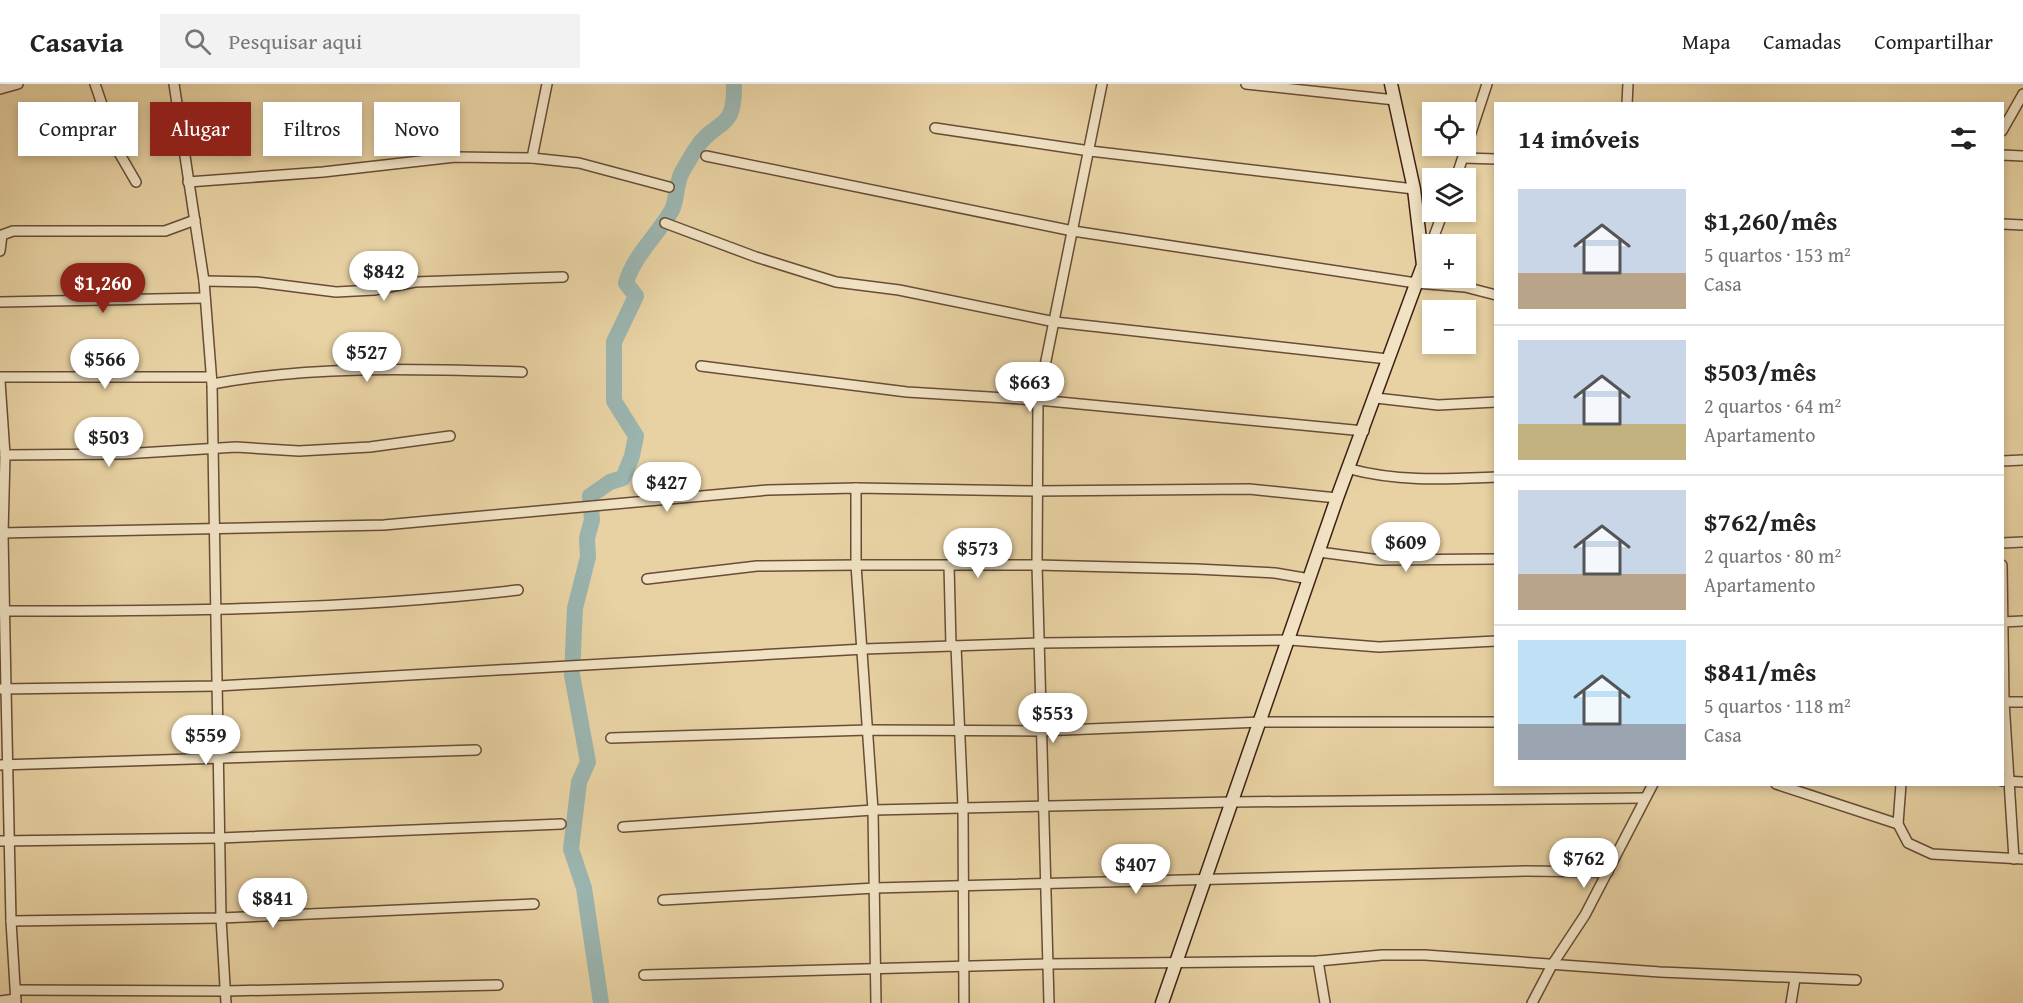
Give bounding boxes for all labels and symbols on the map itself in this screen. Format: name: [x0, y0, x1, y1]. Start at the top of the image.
pin: $842: [348, 251, 420, 302]
pin: $1,260: [54, 263, 152, 314]
pin: $527: [331, 332, 403, 383]
pin: $566: [69, 339, 141, 390]
pin: $663: [994, 362, 1066, 413]
pin: $503: [73, 417, 145, 468]
pin: $427: [631, 462, 703, 513]
pin: $609: [1370, 522, 1442, 573]
pin: $573: [942, 528, 1014, 579]
pin: $553: [1017, 693, 1089, 744]
pin: $559: [170, 715, 242, 766]
pin: $762: [1548, 838, 1620, 889]
pin: $407: [1100, 844, 1172, 895]
pin: $841: [237, 878, 309, 929]

